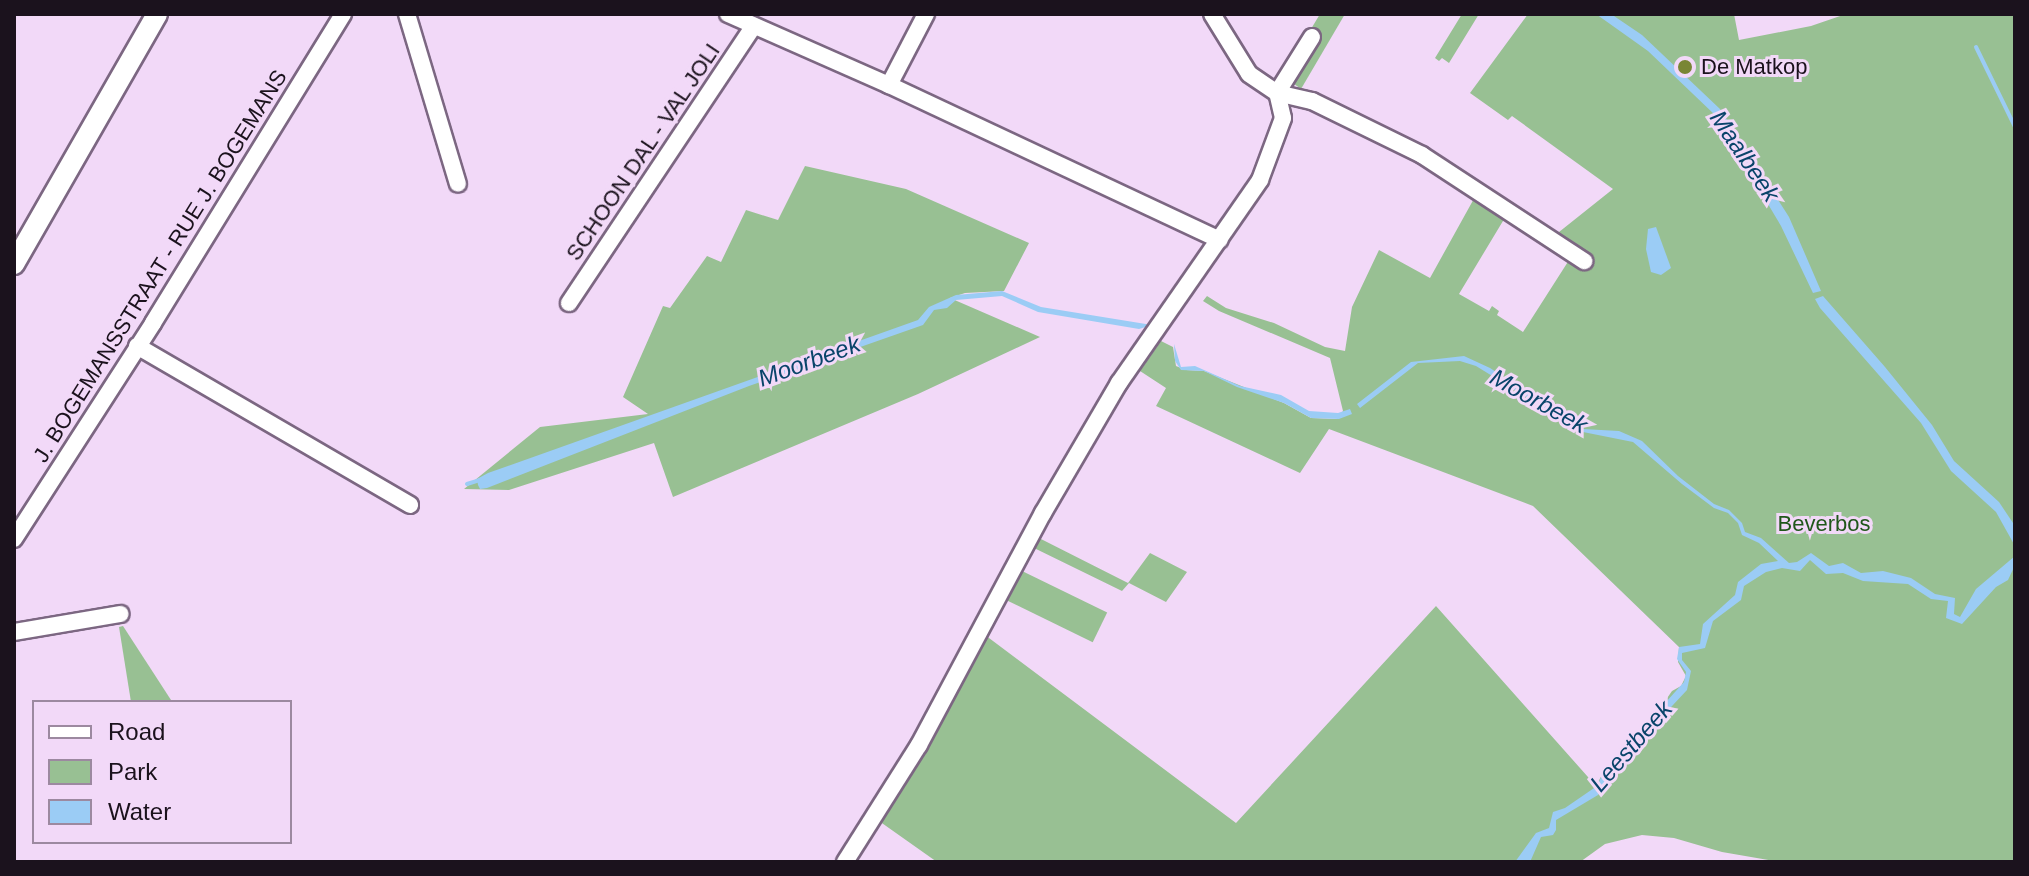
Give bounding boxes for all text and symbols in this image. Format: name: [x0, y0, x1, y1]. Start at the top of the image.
street label: SCHOON DAL - VAL JOLI: [560, 38, 726, 266]
place label: De Matkop: [1701, 54, 1807, 80]
marker: De Matkop: [1676, 58, 1694, 76]
street label: J. BOGEMANSSTRAAT - RUE J. BOGEMANS: [27, 65, 293, 467]
water label: Maalbeek: [1704, 105, 1786, 207]
water label: Moorbeek: [754, 329, 864, 393]
water label: Moorbeek: [1485, 363, 1593, 439]
park label: Beverbos: [1778, 511, 1870, 537]
water label: Leestbeek: [1584, 695, 1678, 797]
legend: [32, 700, 292, 844]
text: Road: [108, 718, 165, 745]
text: Park: [108, 758, 157, 785]
text: Water: [108, 798, 171, 825]

